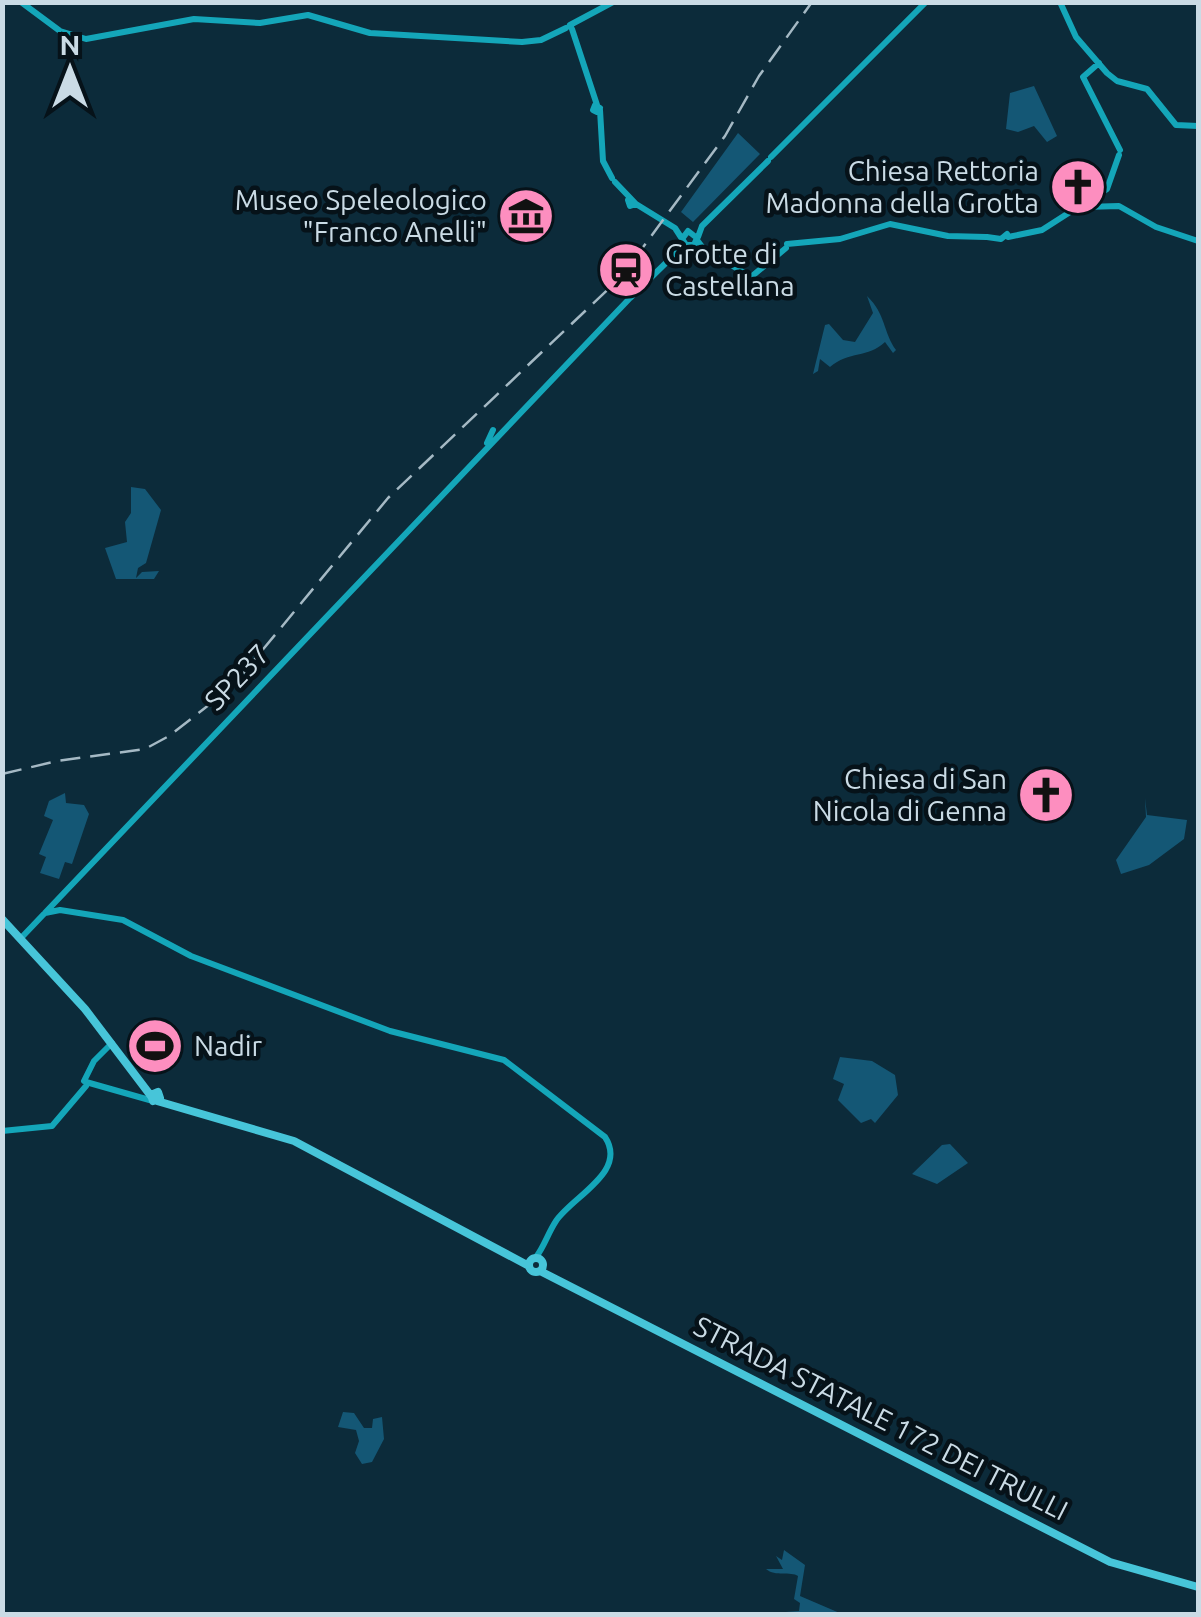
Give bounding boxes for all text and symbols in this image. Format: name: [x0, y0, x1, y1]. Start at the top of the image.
north arrow: [20, 20, 120, 120]
text: N: [60, 29, 80, 60]
place label: Chiesa Rettoria Madonna della Grotta: [765, 155, 1039, 218]
church icon: Chiesa Rettoria Madonna della Grotta: [1048, 157, 1108, 217]
place label: Museo Speleologico "Franco Anelli": [235, 184, 487, 247]
museum icon: Museo Speleologico "Franco Anelli": [496, 186, 556, 246]
place label: Grotte di Castellana: [665, 238, 795, 301]
station icon: Grotte di Castellana: [596, 240, 656, 300]
street label: SP237: [198, 638, 275, 716]
place label: Chiesa di San Nicola di Genna: [813, 763, 1007, 826]
church icon: Chiesa di San Nicola di Genna: [1016, 765, 1076, 825]
sports icon: Nadir: [125, 1016, 185, 1076]
place label: Nadir: [194, 1030, 263, 1061]
street label: STRADA STATALE 172 DEI TRULLI: [689, 1309, 1073, 1526]

